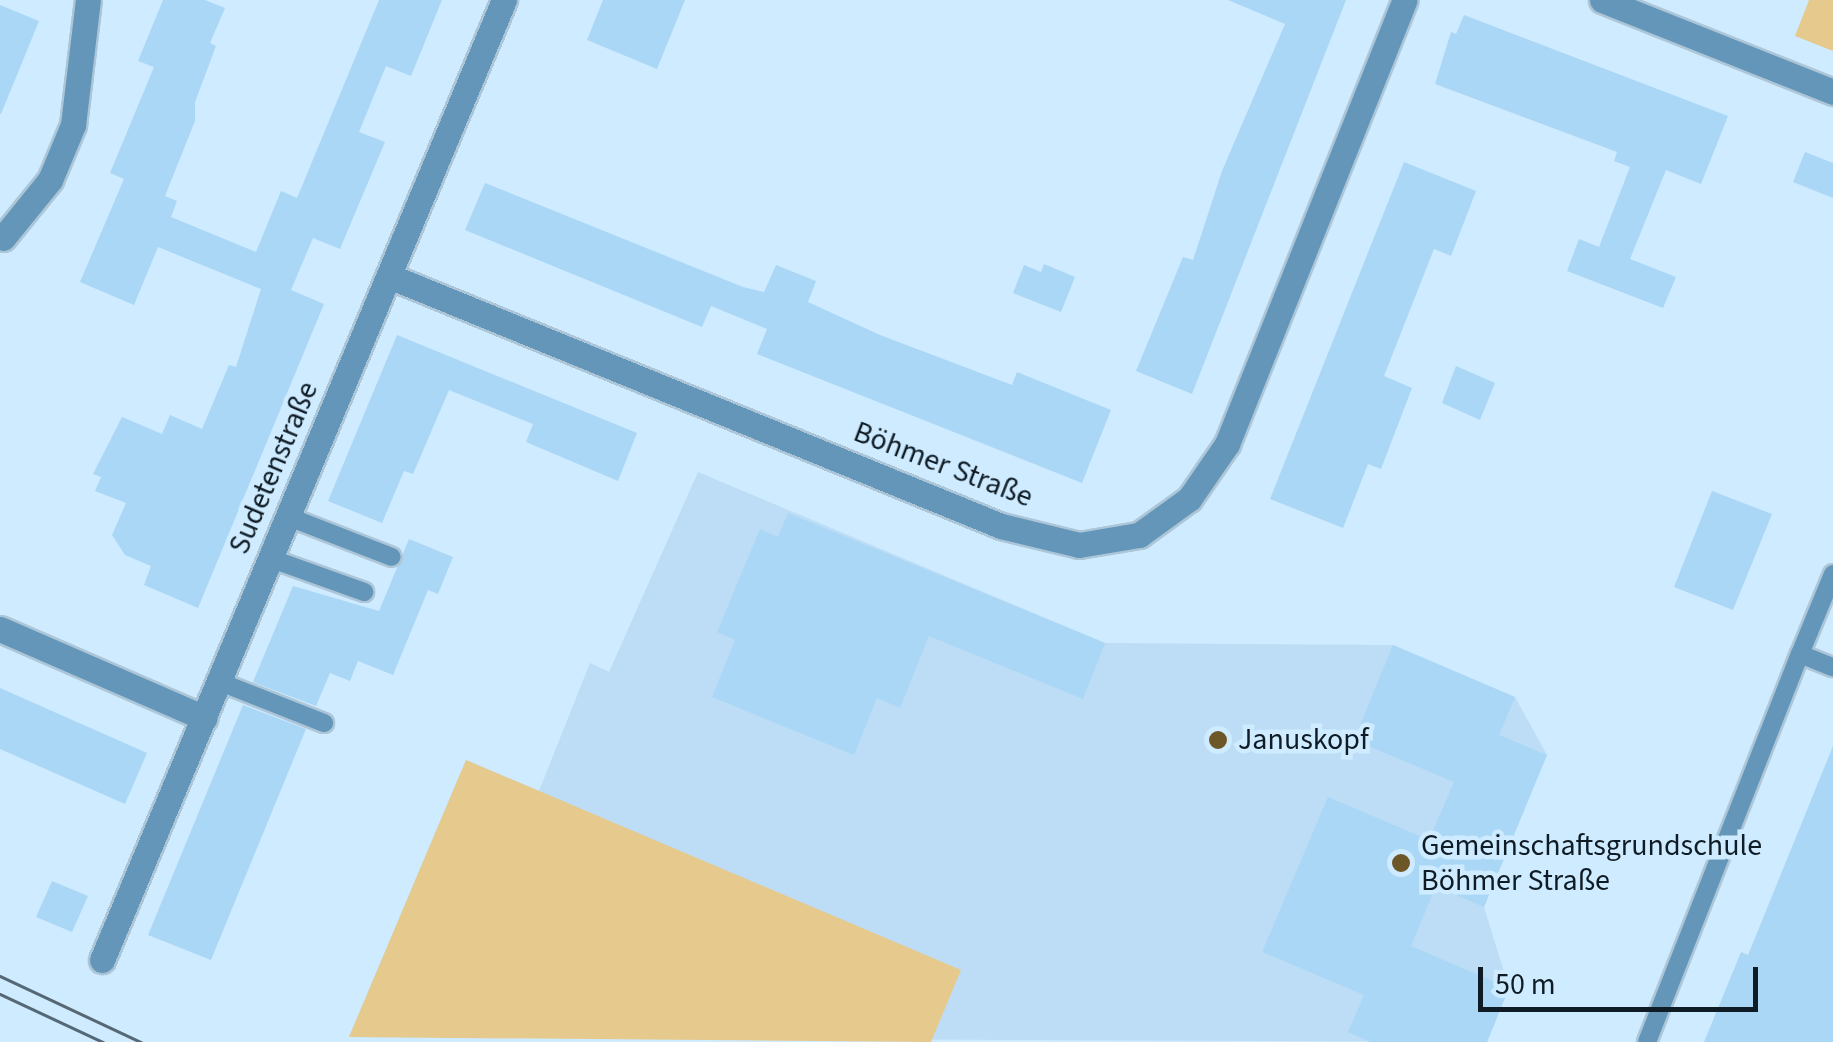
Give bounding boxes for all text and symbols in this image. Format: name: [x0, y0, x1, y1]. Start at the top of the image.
street label: Sudetenstraße: [222, 376, 326, 560]
street label: Böhmer Straße: [848, 414, 1038, 516]
place label: Januskopf: [1238, 722, 1369, 758]
marker: Januskopf: [1207, 729, 1229, 751]
place label: Gemeinschaftsgrundschule Böhmer Straße: [1421, 828, 1762, 898]
marker: Gemeinschaftsgrundschule Böhmer Straße: [1390, 852, 1412, 874]
scale bar: [1483, 947, 1763, 1009]
text: 50 m: [1495, 963, 1556, 1006]

